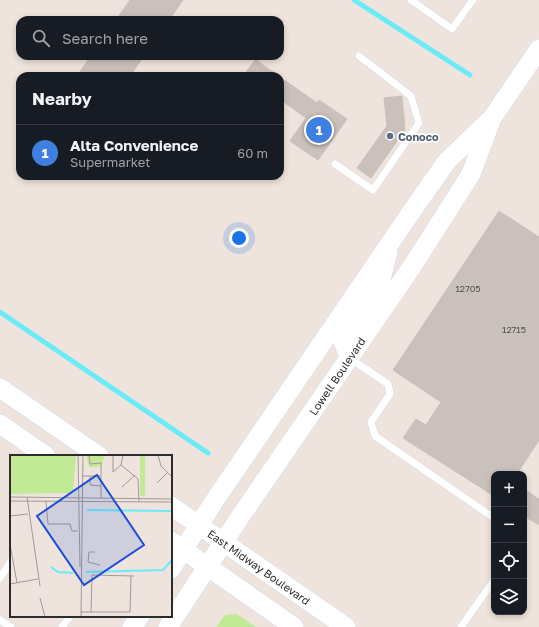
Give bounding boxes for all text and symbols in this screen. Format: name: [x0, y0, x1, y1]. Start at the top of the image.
search box: [16, 16, 284, 60]
icon: search: [30, 27, 52, 49]
text: Search here: [62, 29, 148, 47]
text: Nearby: [32, 88, 92, 109]
pin: 1: [306, 115, 332, 145]
place label: Conoco: [398, 130, 439, 143]
marker: Conoco: [385, 131, 395, 141]
text: Alta Convenience: [70, 136, 198, 154]
text: 1: [42, 145, 48, 161]
text: 60 m: [237, 145, 268, 161]
text: Supermarket: [70, 154, 151, 170]
your location: [229, 228, 249, 248]
house number: 12705: [455, 283, 481, 294]
house number: 12715: [502, 324, 526, 335]
street label: Lowell Boulevard: [306, 335, 368, 417]
inset map: [10, 455, 172, 617]
map controls: [491, 471, 527, 615]
button: +: [491, 471, 527, 507]
button: −: [491, 507, 527, 543]
street label: East Midway Boulevard: [205, 527, 313, 607]
button: locate: [491, 543, 527, 579]
button: layers: [491, 579, 527, 615]

